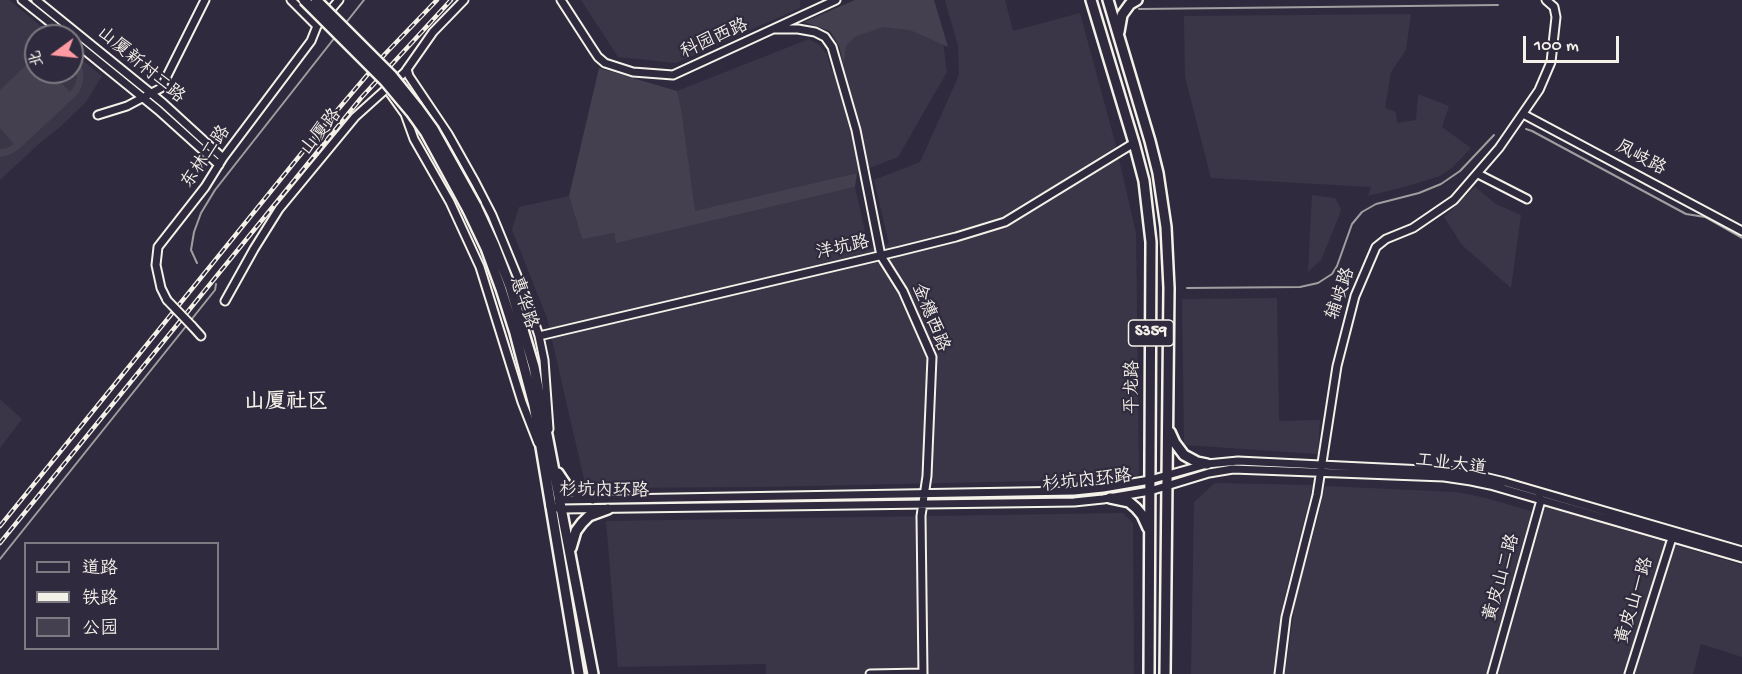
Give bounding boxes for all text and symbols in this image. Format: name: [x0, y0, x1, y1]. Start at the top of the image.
street label: 科园西路: [678, 15, 752, 65]
street label: 山厦新村二路: [92, 23, 188, 109]
north arrow: [24, 24, 84, 84]
scale bar: [1526, 24, 1622, 62]
text: 100 m: [1534, 36, 1579, 57]
text: 北: [27, 48, 49, 68]
street label: 山厦路: [297, 105, 347, 161]
street label: 东林二路: [178, 122, 236, 194]
street label: 凤岐路: [1611, 137, 1669, 181]
street label: 洋坑路: [814, 232, 872, 266]
street label: 辅岐路: [1323, 265, 1361, 323]
street label: 惠华路: [503, 274, 541, 332]
street label: 金穗西路: [906, 281, 952, 355]
road number: S359: [1128, 320, 1174, 346]
street label: 平龙路: [1123, 360, 1145, 414]
district label: 山厦社区: [244, 391, 328, 417]
street label: 工业大道: [1414, 451, 1488, 481]
street label: 杉坑内环路: [1041, 467, 1133, 497]
street label: 杉坑内环路: [559, 480, 649, 504]
street label: 黄皮山二路: [1480, 532, 1526, 624]
legend: [24, 542, 219, 650]
street label: 黄皮山一路: [1613, 555, 1659, 647]
text: 道路: [82, 559, 118, 580]
text: 铁路: [82, 589, 118, 610]
text: 公园: [82, 619, 118, 640]

